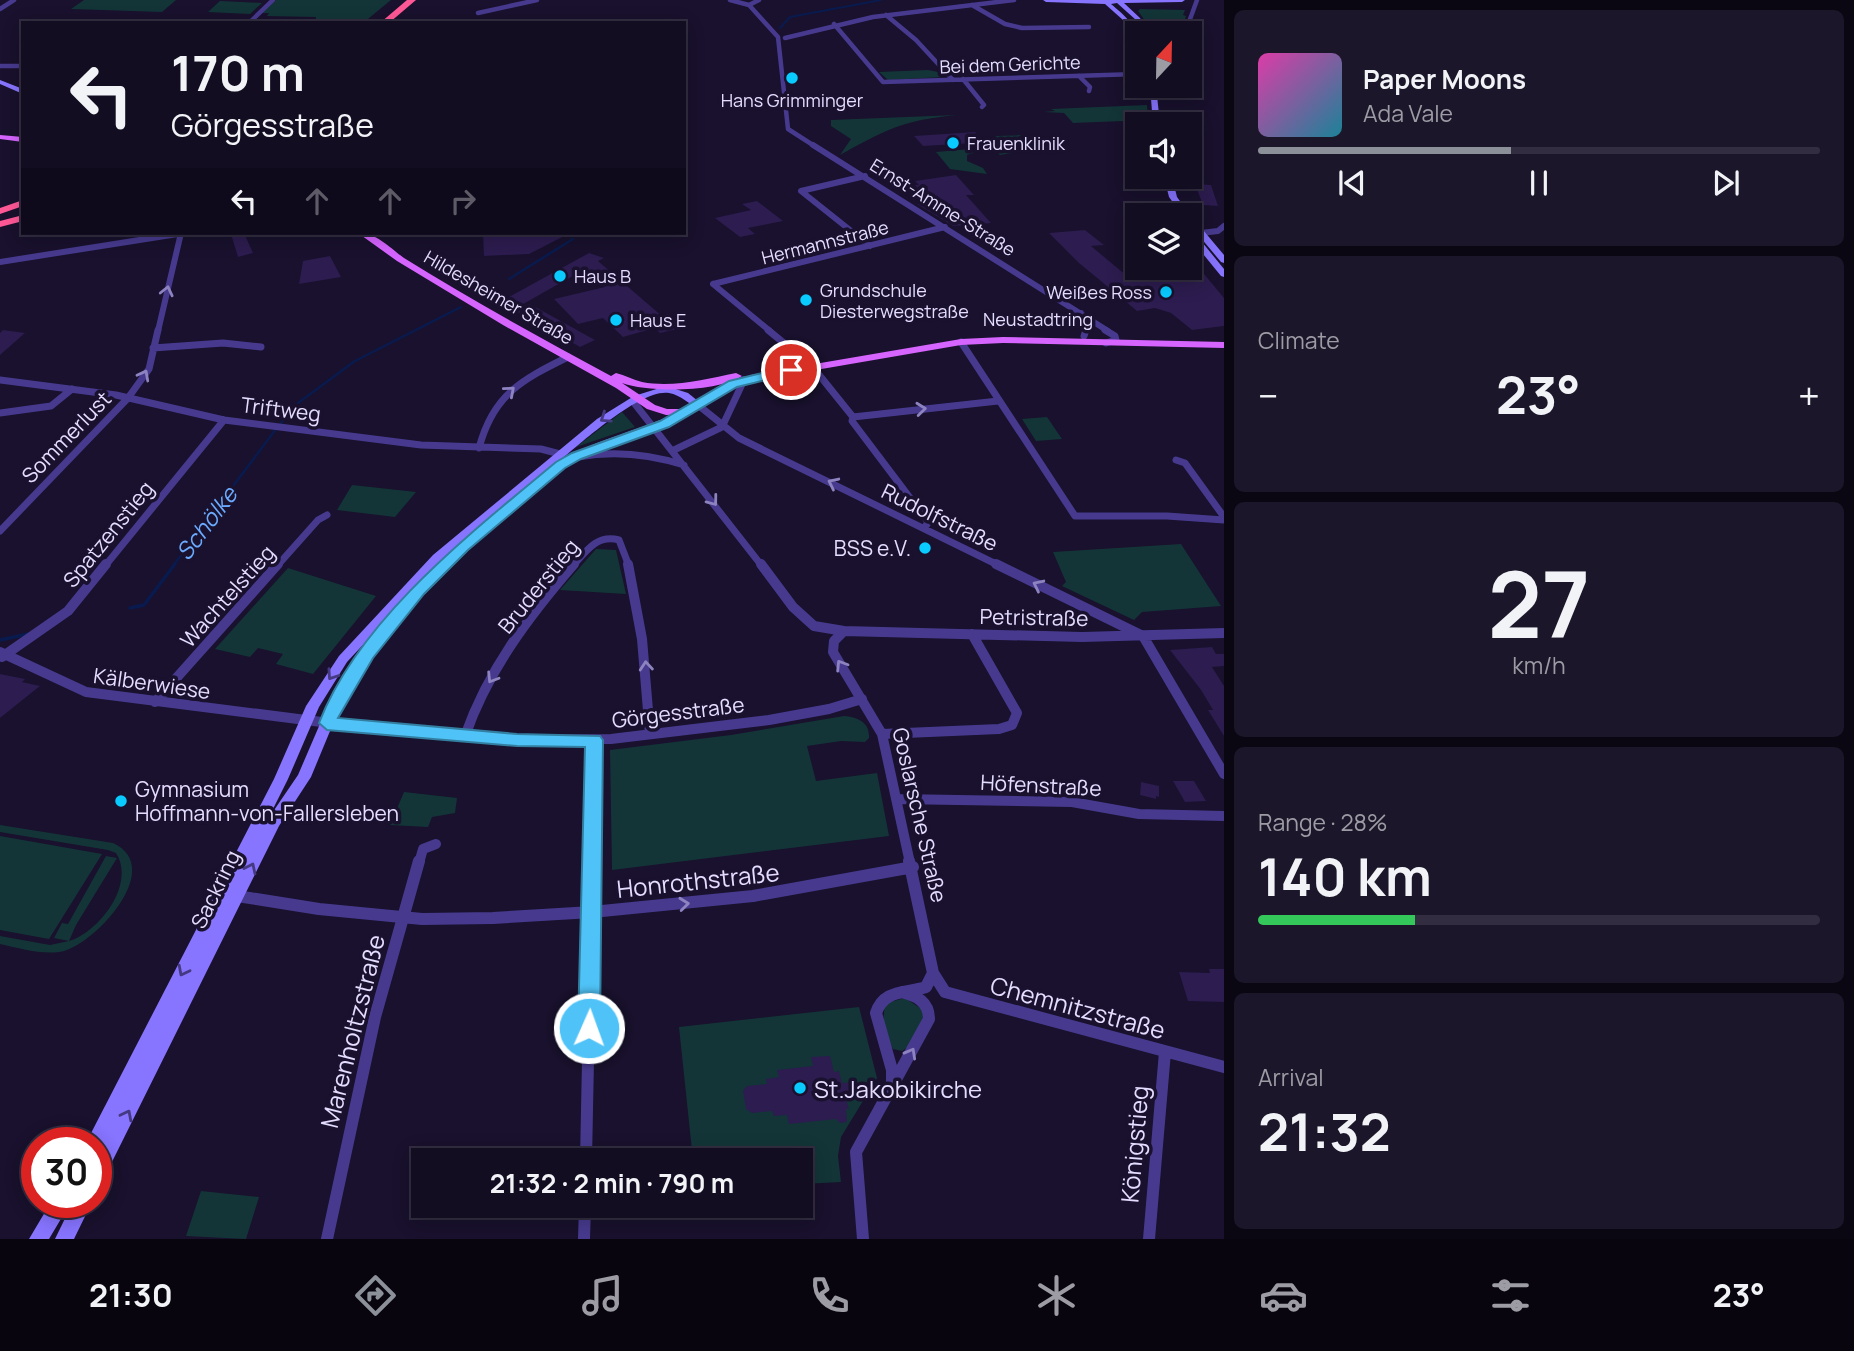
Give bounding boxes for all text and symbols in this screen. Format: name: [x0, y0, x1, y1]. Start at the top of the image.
north arrow: [1125, 21, 1202, 98]
map controls: [1125, 21, 1202, 280]
text: 170 m: [171, 39, 305, 106]
icon: left: [56, 49, 147, 140]
street label: Bei dem Gerichte: [939, 50, 1081, 78]
text: Paper Moons: [1363, 61, 1526, 97]
marker: Hans Grimminger: [784, 70, 800, 86]
place label: Hans Grimminger: [721, 88, 864, 112]
text: Ada Vale: [1363, 97, 1453, 129]
text: Görgesstraße: [171, 103, 374, 147]
button: sound: [1125, 112, 1202, 189]
place label: Frauenklinik: [967, 131, 1066, 155]
marker: Frauenklinik: [945, 135, 961, 151]
street label: Ernst-Amme-Straße: [866, 153, 1020, 261]
icon: previous: [1333, 164, 1371, 202]
icon: pause: [1520, 164, 1558, 202]
icon: next: [1707, 164, 1745, 202]
icon: left: [225, 182, 263, 220]
icon: ahead: [298, 182, 336, 220]
icon: ahead: [371, 182, 409, 220]
icon: right: [444, 182, 482, 220]
button: layers: [1125, 203, 1202, 280]
street label: Hermannstraße: [759, 215, 891, 269]
street label: Hildesheimer Straße: [420, 245, 578, 349]
place label: Haus B: [574, 264, 631, 288]
marker: Haus B: [552, 268, 568, 284]
place label: Grundschule Diesterwegstraße: [820, 278, 969, 323]
place label: Weißes Ross: [1046, 280, 1152, 304]
marker: Weißes Ross: [1158, 284, 1174, 300]
one-way arrow: [159, 285, 173, 297]
marker: Grundschule Diesterwegstraße: [798, 292, 814, 308]
street label: Neustadtring: [983, 307, 1093, 331]
place label: Haus E: [630, 308, 686, 332]
marker: Haus E: [608, 312, 624, 328]
text: Climate: [1258, 324, 1340, 356]
pin: [761, 340, 821, 400]
icon: arrive: [772, 351, 810, 389]
text: 23°: [1496, 359, 1581, 430]
one-way arrow: [136, 369, 149, 382]
text: −: [1258, 369, 1279, 421]
text: +: [1798, 369, 1820, 421]
street label: Sommerlust: [15, 385, 117, 489]
one-way arrow: [502, 387, 515, 399]
street label: Triftweg: [239, 390, 323, 428]
one-way arrow: [916, 402, 927, 417]
one-way arrow: [600, 410, 613, 422]
street label: Spatzenstieg: [56, 475, 160, 593]
one-way arrow: [828, 477, 840, 491]
street label: Rudolfstraße: [877, 477, 1003, 557]
water label: Schölke: [168, 479, 245, 566]
one-way arrow: [704, 493, 717, 506]
street label: Bruderstieg: [491, 533, 585, 639]
place label: BSS e.V.: [834, 534, 911, 562]
street label: Wachtelstieg: [174, 539, 280, 653]
marker: BSS e.V.: [917, 540, 933, 556]
text: 27: [1488, 541, 1590, 665]
one-way arrow: [1033, 579, 1045, 593]
street label: Petristraße: [979, 602, 1089, 632]
text: km/h: [1512, 649, 1566, 681]
one-way arrow: [836, 659, 849, 672]
one-way arrow: [638, 660, 653, 672]
street label: Kälberwiese: [92, 661, 212, 705]
one-way arrow: [328, 667, 341, 680]
one-way arrow: [487, 670, 500, 683]
street label: Görgesstraße: [610, 690, 746, 734]
street label: Goslarsche Straße: [886, 725, 954, 905]
street label: Höfenstraße: [980, 768, 1102, 802]
place label: Gymnasium Hoffmann-von-Fallersleben: [135, 775, 399, 827]
marker: Gymnasium Hoffmann-von-Fallersleben: [113, 793, 129, 809]
text: Range · 28%: [1258, 806, 1388, 838]
text: 140 km: [1258, 841, 1432, 912]
street label: Sackring: [184, 845, 246, 933]
street label: Honrothstraße: [615, 855, 781, 905]
one-way arrow: [242, 863, 256, 875]
one-way arrow: [678, 896, 690, 911]
street label: Marenholtzstraße: [312, 931, 392, 1131]
one-way arrow: [177, 964, 191, 976]
street label: Chemnitzstraße: [987, 968, 1169, 1046]
position arrow: [552, 991, 626, 1065]
one-way arrow: [903, 1048, 916, 1061]
text: Arrival: [1258, 1061, 1324, 1093]
place label: St.Jakobikirche: [814, 1072, 982, 1105]
marker: St.Jakobikirche: [792, 1080, 808, 1096]
street label: Königstieg: [1112, 1084, 1156, 1204]
text: 21:32: [1258, 1096, 1391, 1167]
one-way arrow: [119, 1110, 133, 1122]
speed limit sign: 30: [21, 1127, 112, 1218]
text: 21:32 · 2 min · 790 m: [490, 1165, 734, 1201]
icon: directions: [351, 1271, 400, 1320]
icon: music: [578, 1271, 627, 1320]
icon: phone: [805, 1271, 854, 1320]
icon: climate: [1032, 1271, 1081, 1320]
icon: car: [1259, 1271, 1308, 1320]
icon: filters: [1486, 1271, 1535, 1320]
text: 21:30: [89, 1273, 173, 1317]
text: 23°: [1713, 1273, 1765, 1317]

